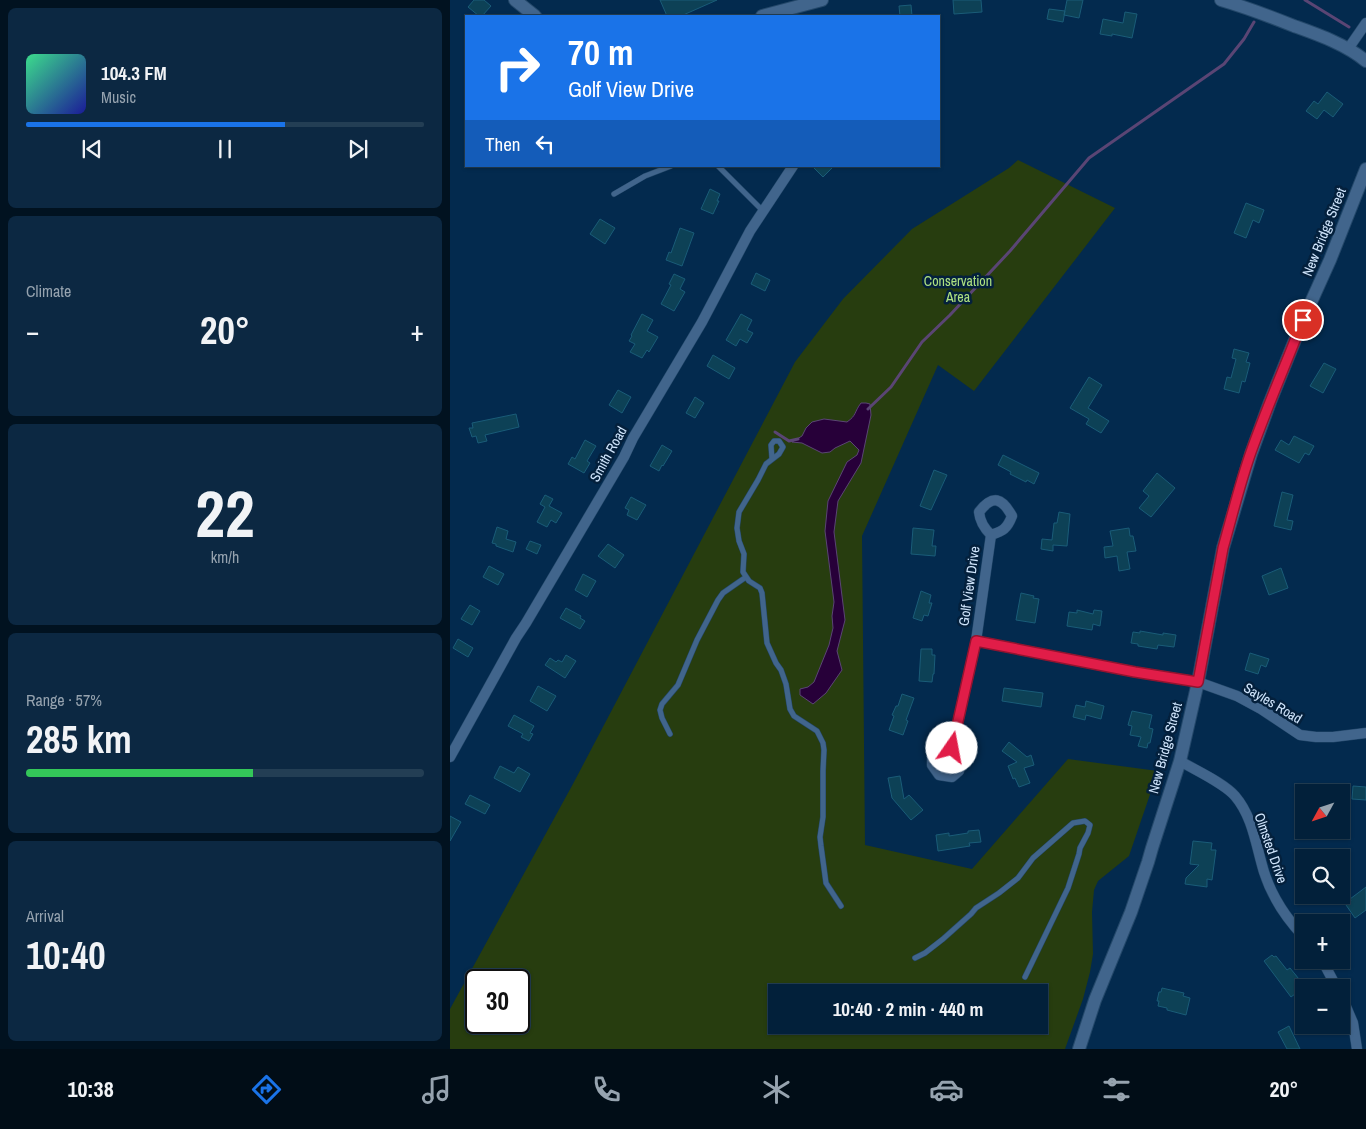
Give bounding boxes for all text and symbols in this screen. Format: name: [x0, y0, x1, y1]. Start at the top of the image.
text: 70 m: [568, 29, 633, 76]
icon: right: [485, 35, 550, 100]
text: 104.3 FM: [101, 60, 167, 86]
text: Golf View Drive: [568, 74, 694, 104]
text: Music: [101, 86, 136, 108]
icon: left: [531, 130, 559, 158]
text: Then: [485, 131, 521, 157]
icon: previous: [78, 135, 106, 163]
icon: pause: [211, 135, 239, 163]
icon: next: [344, 135, 372, 163]
street label: New Bridge Street: [1298, 185, 1350, 279]
park label: Conservation Area: [924, 272, 992, 306]
text: Climate: [26, 280, 71, 302]
pin: [1282, 299, 1324, 341]
text: 20°: [200, 305, 250, 356]
icon: arrive: [1289, 306, 1317, 334]
text: −: [26, 312, 39, 350]
text: +: [411, 312, 424, 350]
street label: Smith Road: [585, 423, 631, 485]
text: 22: [195, 470, 255, 557]
street label: Golf View Drive: [955, 545, 983, 627]
text: km/h: [211, 546, 239, 568]
street label: Sayles Road: [1240, 679, 1306, 727]
text: Range · 57%: [26, 689, 102, 711]
street label: New Bridge Street: [1144, 700, 1186, 796]
text: 285 km: [26, 714, 132, 765]
position arrow: [925, 721, 977, 773]
north arrow: [1295, 784, 1350, 839]
map controls: [1295, 784, 1350, 1034]
street label: Olmsted Drive: [1251, 810, 1291, 886]
button: search: [1295, 849, 1350, 904]
text: Arrival: [26, 905, 64, 927]
button: +: [1295, 914, 1350, 969]
text: 10:40: [26, 930, 106, 981]
speed limit sign: 30: [465, 969, 530, 1034]
button: −: [1295, 979, 1350, 1034]
text: 10:40 · 2 min · 440 m: [833, 996, 983, 1022]
icon: directions: [249, 1072, 284, 1107]
icon: music: [419, 1072, 454, 1107]
icon: phone: [589, 1072, 624, 1107]
icon: climate: [759, 1072, 794, 1107]
icon: car: [929, 1072, 964, 1107]
icon: filters: [1099, 1072, 1134, 1107]
text: 10:38: [68, 1074, 114, 1104]
text: 20°: [1269, 1074, 1298, 1104]

